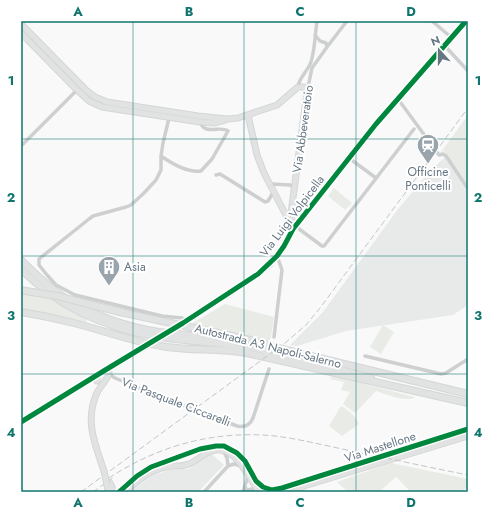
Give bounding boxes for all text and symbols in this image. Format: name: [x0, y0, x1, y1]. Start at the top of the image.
text: A: [72, 2, 83, 21]
text: B: [185, 2, 194, 21]
text: C: [295, 2, 305, 21]
text: D: [406, 2, 416, 21]
north arrow: [419, 30, 459, 70]
text: N: [428, 32, 442, 50]
text: 1: [8, 71, 14, 90]
text: 1: [475, 71, 481, 90]
street label: Via Abbeveratoio: [288, 84, 318, 174]
station icon: Officine Ponticelli: [415, 132, 441, 165]
place label: Officine Ponticelli: [405, 163, 451, 195]
street label: Via Luigi Volpicella: [255, 171, 329, 261]
text: 2: [7, 188, 15, 207]
text: 2: [474, 188, 482, 207]
building icon: Asia: [96, 254, 122, 287]
place label: Asia: [124, 258, 146, 276]
text: 3: [7, 306, 15, 325]
text: 3: [474, 306, 482, 325]
street label: Autostrada A3 Napoli-Salerno: [193, 319, 344, 373]
street label: Via Pasquale Ciccarelli: [119, 373, 233, 431]
text: 4: [6, 423, 16, 442]
text: 4: [473, 423, 483, 442]
street label: Via Mastellone: [342, 427, 418, 467]
text: A: [72, 493, 83, 512]
text: B: [185, 493, 194, 512]
text: C: [295, 493, 305, 512]
text: D: [406, 493, 416, 512]

